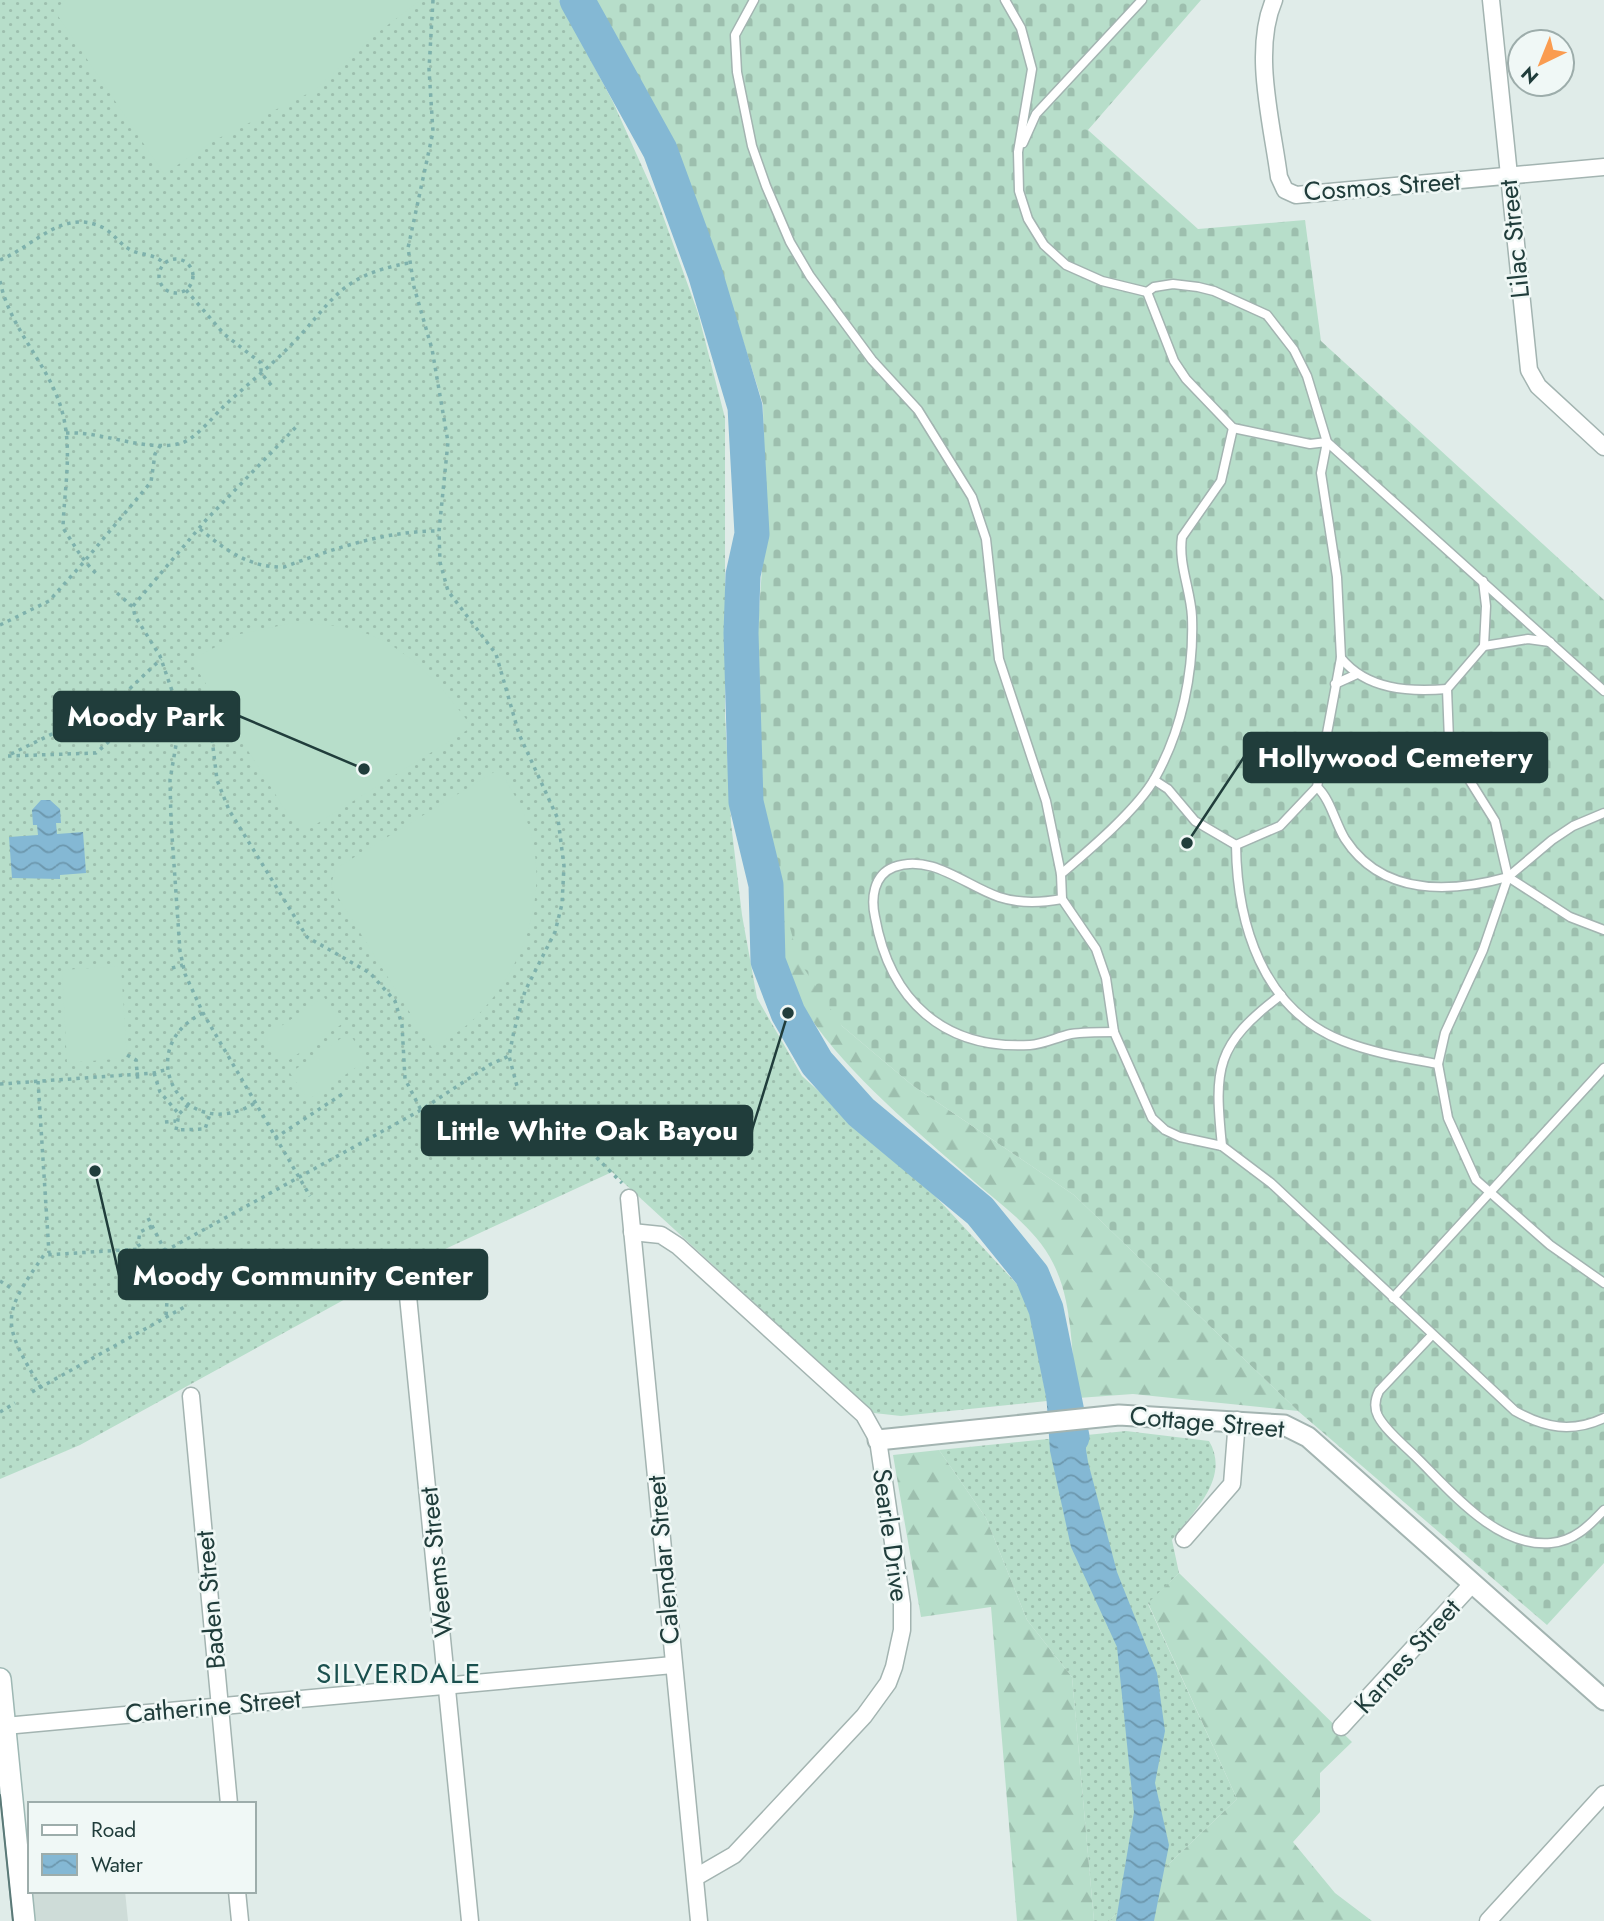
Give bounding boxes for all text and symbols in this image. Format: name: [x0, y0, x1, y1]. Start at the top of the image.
north arrow: [1506, 28, 1576, 98]
text: N: [1515, 60, 1544, 90]
street label: Cosmos Street: [1302, 162, 1463, 210]
street label: Lilac Street: [1489, 177, 1539, 300]
callout: Moody Park: [54, 692, 239, 741]
text: Moody Park: [67, 696, 225, 737]
callout: Hollywood Cemetery: [1244, 733, 1547, 782]
text: Hollywood Cemetery: [1257, 737, 1533, 778]
callout: Little White Oak Bayou: [422, 1106, 752, 1155]
text: Little White Oak Bayou: [436, 1110, 738, 1151]
callout: Moody Community Center: [119, 1250, 487, 1299]
text: Moody Community Center: [133, 1255, 474, 1296]
street label: Cottage Street: [1128, 1396, 1287, 1448]
street label: Searle Drive: [863, 1466, 919, 1604]
street label: Calendar Street: [637, 1473, 689, 1646]
street label: Weems Street: [409, 1484, 463, 1639]
street label: Baden Street: [185, 1529, 235, 1671]
street label: Karnes Street: [1345, 1589, 1470, 1722]
district label: SILVERDALE: [316, 1653, 482, 1694]
street label: Catherine Street: [124, 1679, 303, 1733]
legend: [28, 1802, 256, 1893]
text: Road: [91, 1815, 136, 1845]
text: Water: [91, 1850, 144, 1880]

